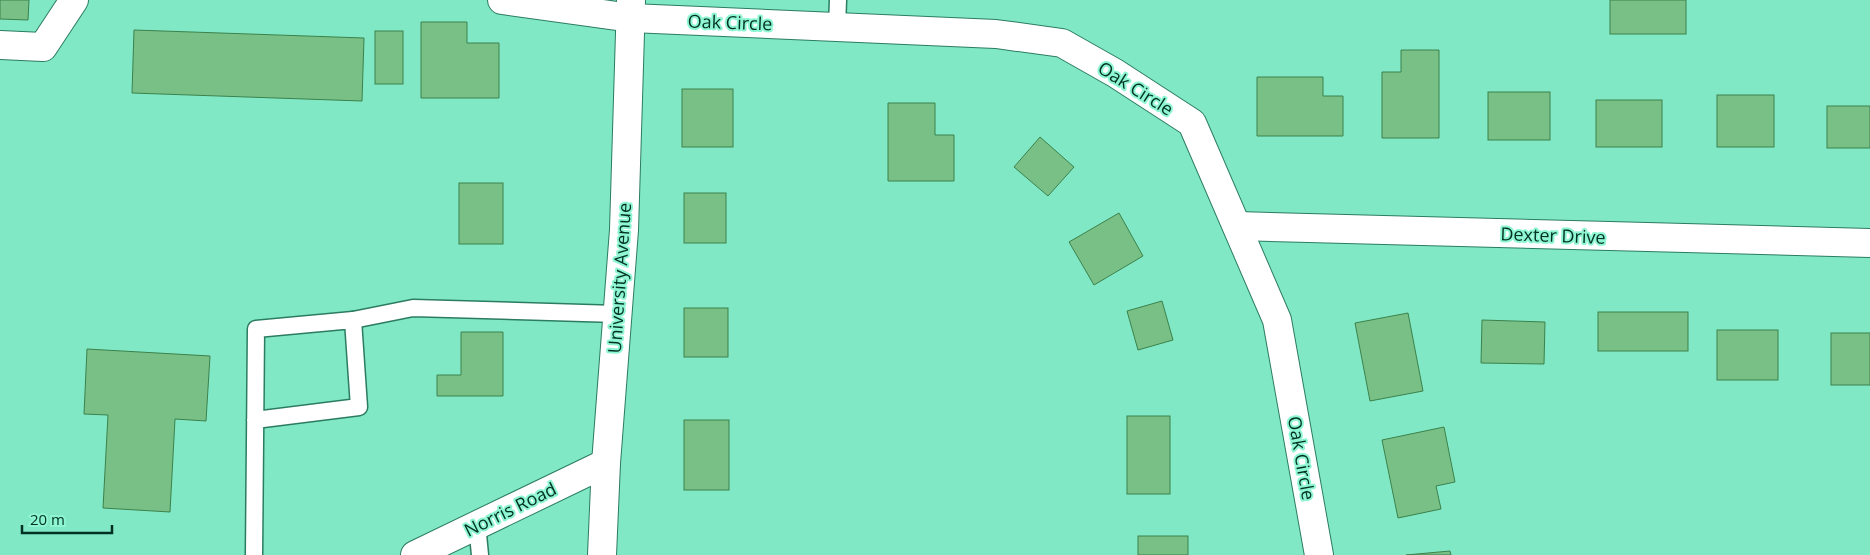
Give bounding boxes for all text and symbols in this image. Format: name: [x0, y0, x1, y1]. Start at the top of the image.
street label: Oak Circle: [687, 9, 773, 35]
street label: Oak Circle: [1094, 55, 1178, 121]
street label: University Avenue: [602, 202, 636, 354]
street label: Dexter Drive: [1500, 221, 1606, 249]
street label: Oak Circle: [1283, 414, 1321, 502]
street label: Norris Road: [460, 476, 560, 542]
scale bar: [22, 502, 112, 534]
text: 20 m: [30, 509, 65, 529]

